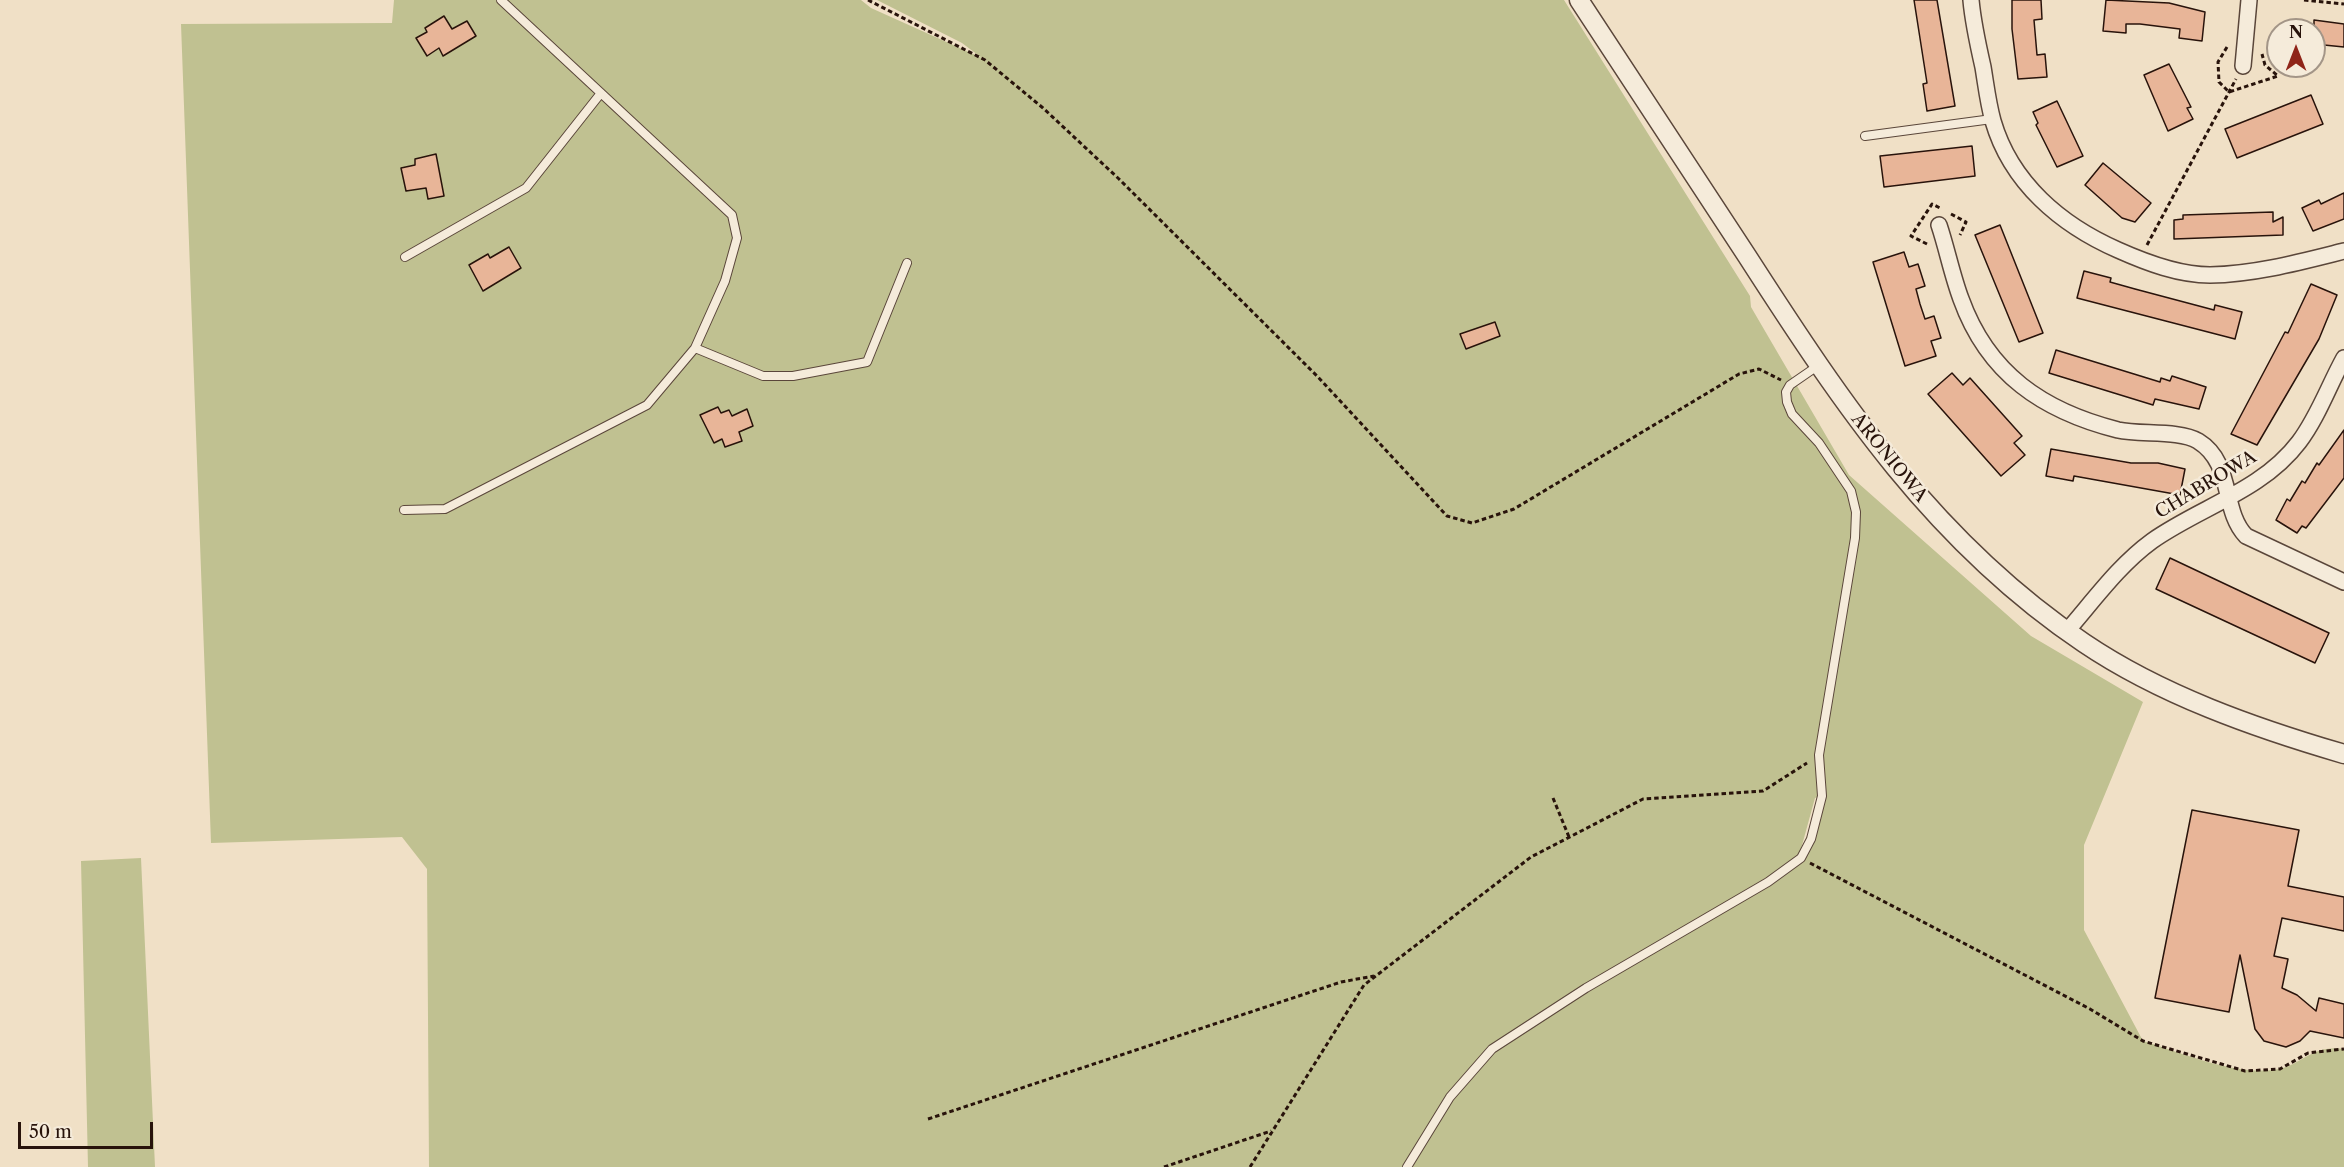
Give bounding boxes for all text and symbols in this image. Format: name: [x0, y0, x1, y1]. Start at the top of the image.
north arrow: [2266, 18, 2326, 78]
text: N: [2289, 22, 2303, 42]
street label: ARONIOWA: [1846, 409, 1932, 507]
street label: CHABROWA: [2151, 446, 2261, 524]
scale bar: [21, 1110, 156, 1148]
text: 50 m: [29, 1121, 72, 1143]

